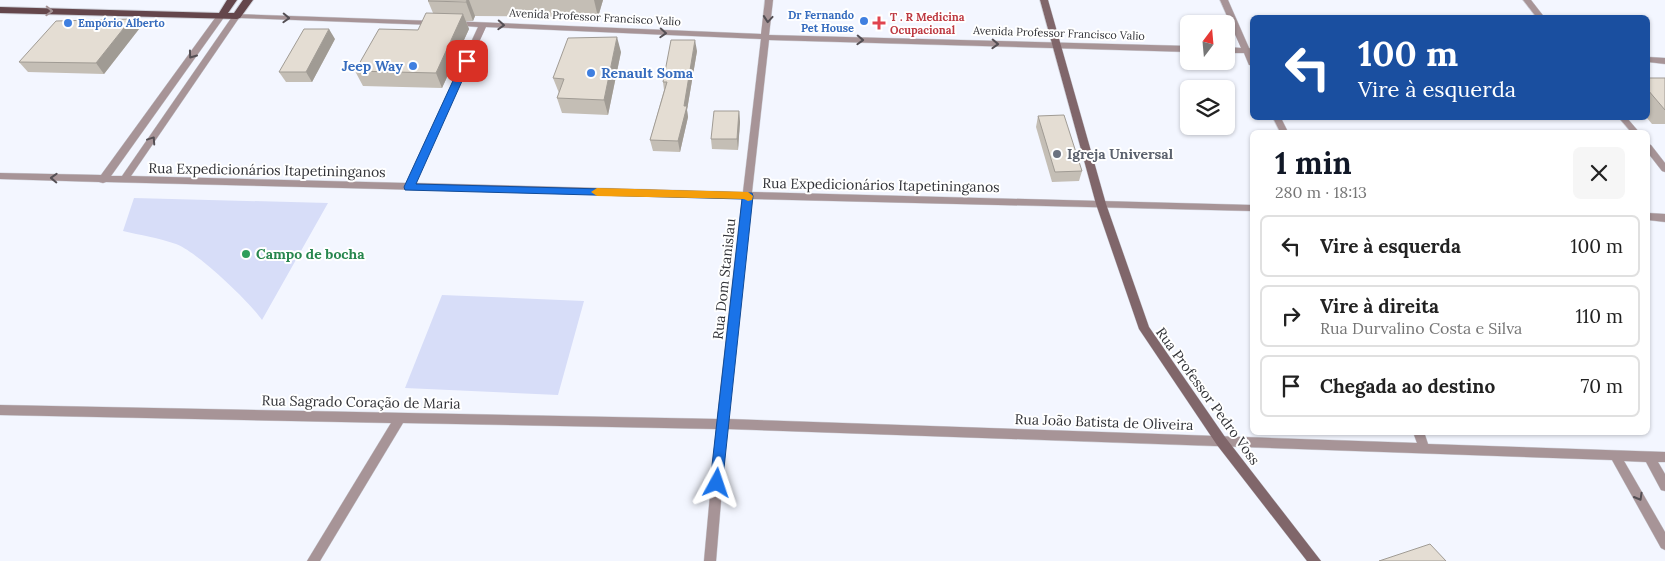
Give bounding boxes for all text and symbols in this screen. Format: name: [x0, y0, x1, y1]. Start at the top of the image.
street label: Avenida Professor Francisco Valio: [508, 5, 681, 28]
one-way arrow: [45, 6, 53, 16]
place label: Dr Fernando Pet House: [788, 8, 854, 35]
place label: T . R Medicina Ocupacional: [890, 10, 965, 37]
one-way arrow: [282, 12, 290, 23]
one-way arrow: [762, 15, 773, 23]
marker: Dr Fernando Pet House: [858, 15, 870, 27]
north arrow: [1180, 15, 1235, 70]
map controls: [1180, 15, 1235, 135]
place label: Empório Alberto: [78, 16, 165, 30]
marker: T . R Medicina Ocupacional: [872, 16, 886, 30]
marker: Empório Alberto: [62, 17, 74, 29]
one-way arrow: [497, 20, 505, 31]
street label: Avenida Professor Francisco Valio: [972, 23, 1145, 43]
one-way arrow: [659, 27, 667, 38]
text: 100 m: [1358, 31, 1458, 76]
one-way arrow: [856, 35, 864, 45]
icon: left: [1275, 35, 1340, 100]
one-way arrow: [992, 38, 1000, 49]
pin: [446, 40, 488, 82]
icon: arrive: [453, 47, 481, 75]
one-way arrow: [190, 49, 198, 58]
place label: Jeep Way: [342, 57, 403, 75]
marker: Jeep Way: [407, 60, 419, 72]
place label: Renault Soma: [601, 64, 694, 82]
marker: Renault Soma: [585, 67, 597, 79]
text: Vire à esquerda: [1358, 75, 1516, 103]
button: layers: [1180, 80, 1235, 135]
one-way arrow: [146, 136, 155, 146]
text: 1 min: [1275, 144, 1352, 182]
place label: Igreja Universal: [1067, 145, 1174, 163]
button: close: [1573, 147, 1625, 199]
marker: Igreja Universal: [1051, 148, 1063, 160]
street label: Rua Expedicionários Itapetininganos: [148, 159, 386, 181]
one-way arrow: [50, 173, 58, 184]
street label: Rua Expedicionários Itapetininganos: [762, 174, 1000, 196]
text: 280 m · 18:13: [1275, 182, 1367, 202]
street label: Rua Dom Stanislau: [709, 218, 739, 340]
icon: left: [1277, 232, 1305, 260]
text: Vire à esquerda: [1320, 234, 1461, 258]
text: 100 m: [1571, 234, 1623, 258]
place label: Campo de bocha: [256, 245, 365, 263]
marker: Campo de bocha: [240, 248, 252, 260]
text: Vire à direita: [1320, 294, 1439, 318]
icon: right: [1277, 302, 1305, 330]
text: 110 m: [1575, 304, 1623, 328]
text: Rua Durvalino Costa e Silva: [1320, 318, 1522, 338]
street label: Rua Professor Pedro Voss: [1152, 324, 1264, 468]
icon: arrive: [1277, 372, 1305, 400]
text: Chegada ao destino: [1320, 374, 1495, 398]
text: 70 m: [1580, 374, 1623, 398]
street label: Rua Sagrado Coração de Maria: [261, 391, 461, 413]
street label: Rua João Batista de Oliveira: [1014, 410, 1194, 434]
position arrow: [690, 456, 742, 508]
one-way arrow: [1632, 492, 1642, 501]

